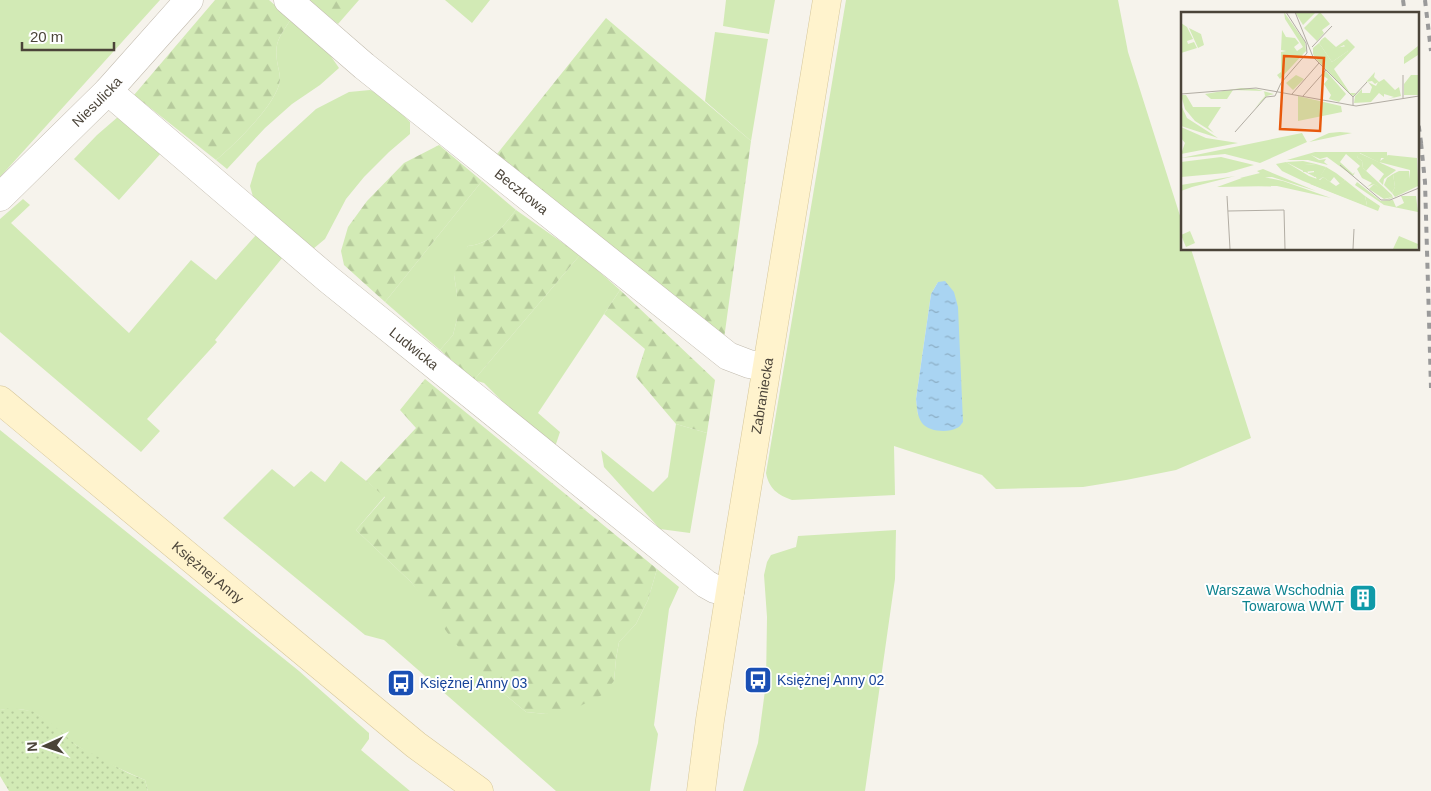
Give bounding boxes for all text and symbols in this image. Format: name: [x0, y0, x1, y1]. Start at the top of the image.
inset map: [1181, 12, 1418, 250]
scale bar: [22, 20, 115, 52]
text: 20 m: [30, 28, 63, 45]
street label: Niesulicka: [69, 73, 125, 130]
street label: Beczkowa: [492, 165, 552, 218]
street label: Ludwicka: [386, 324, 442, 373]
street label: Zabraniecka: [748, 356, 776, 435]
street label: Księżnej Anny: [169, 538, 247, 607]
place label: Warszawa Wschodnia Towarowa WWT: [1206, 582, 1344, 614]
building icon: Warszawa Wschodnia Towarowa WWT: [1348, 583, 1378, 613]
bus stop icon: Księżnej Anny 02: [743, 665, 773, 695]
bus stop icon: Księżnej Anny 03: [386, 668, 416, 698]
place label: Księżnej Anny 02: [777, 672, 885, 688]
place label: Księżnej Anny 03: [420, 675, 528, 691]
north arrow: [20, 721, 70, 771]
text: N: [24, 741, 40, 752]

